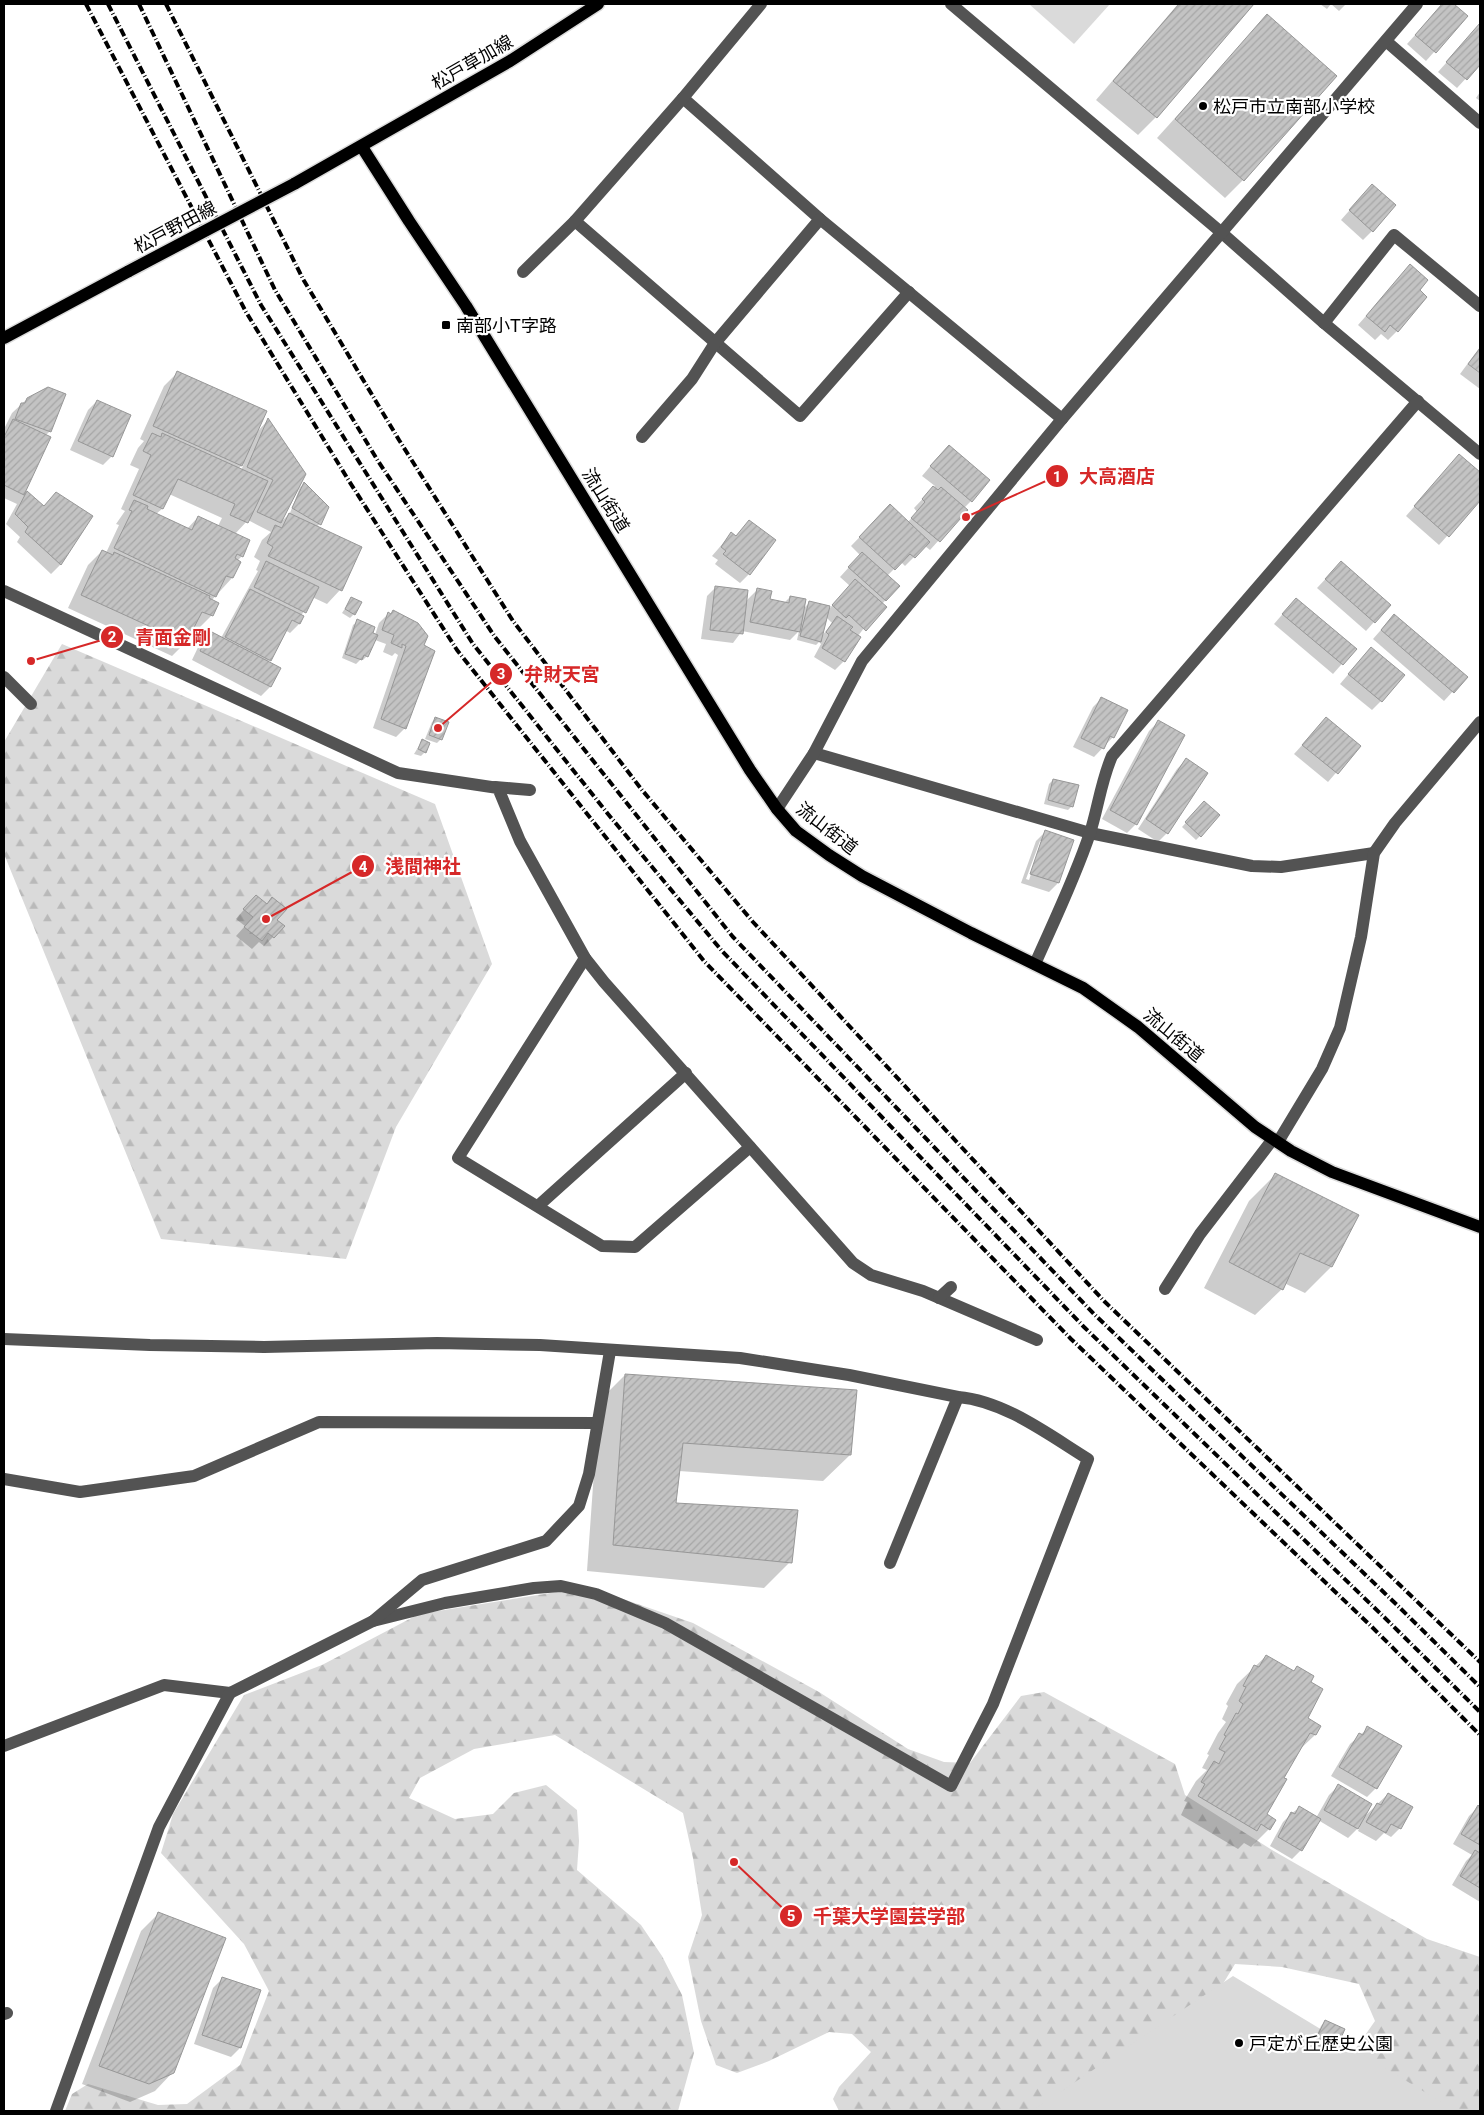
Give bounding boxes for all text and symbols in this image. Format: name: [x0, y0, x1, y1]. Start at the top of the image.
street label: 松戸草加線: [428, 30, 516, 94]
place label: 松戸市立南部小学校: [1213, 96, 1375, 117]
marker: 松戸市立南部小学校: [1197, 100, 1209, 112]
street label: 松戸野田線: [130, 197, 220, 257]
place label: 南部小T字路: [456, 315, 557, 336]
marker: 南部小T字路: [440, 319, 452, 331]
callout: 大高酒店: [1044, 459, 1165, 493]
street label: 流山街道: [578, 464, 634, 536]
text: 大高酒店: [1079, 465, 1155, 488]
text: 1: [1053, 468, 1061, 486]
callout: 青面金剛: [100, 620, 221, 654]
text: 青面金剛: [135, 626, 211, 649]
text: 2: [108, 628, 117, 646]
callout: 弁財天宮: [489, 657, 610, 691]
text: 弁財天宮: [524, 663, 600, 686]
text: 3: [497, 665, 505, 683]
street label: 流山街道: [792, 798, 862, 858]
callout: 浅間神社: [350, 849, 471, 883]
text: 浅間神社: [385, 855, 461, 878]
text: 4: [359, 858, 368, 876]
street label: 流山街道: [1140, 1004, 1208, 1066]
callout: 千葉大学園芸学部: [778, 1899, 975, 1933]
text: 千葉大学園芸学部: [813, 1905, 965, 1928]
text: 5: [787, 1907, 795, 1925]
place label: 戸定が丘歴史公園: [1249, 2033, 1393, 2054]
marker: 戸定が丘歴史公園: [1233, 2037, 1245, 2049]

